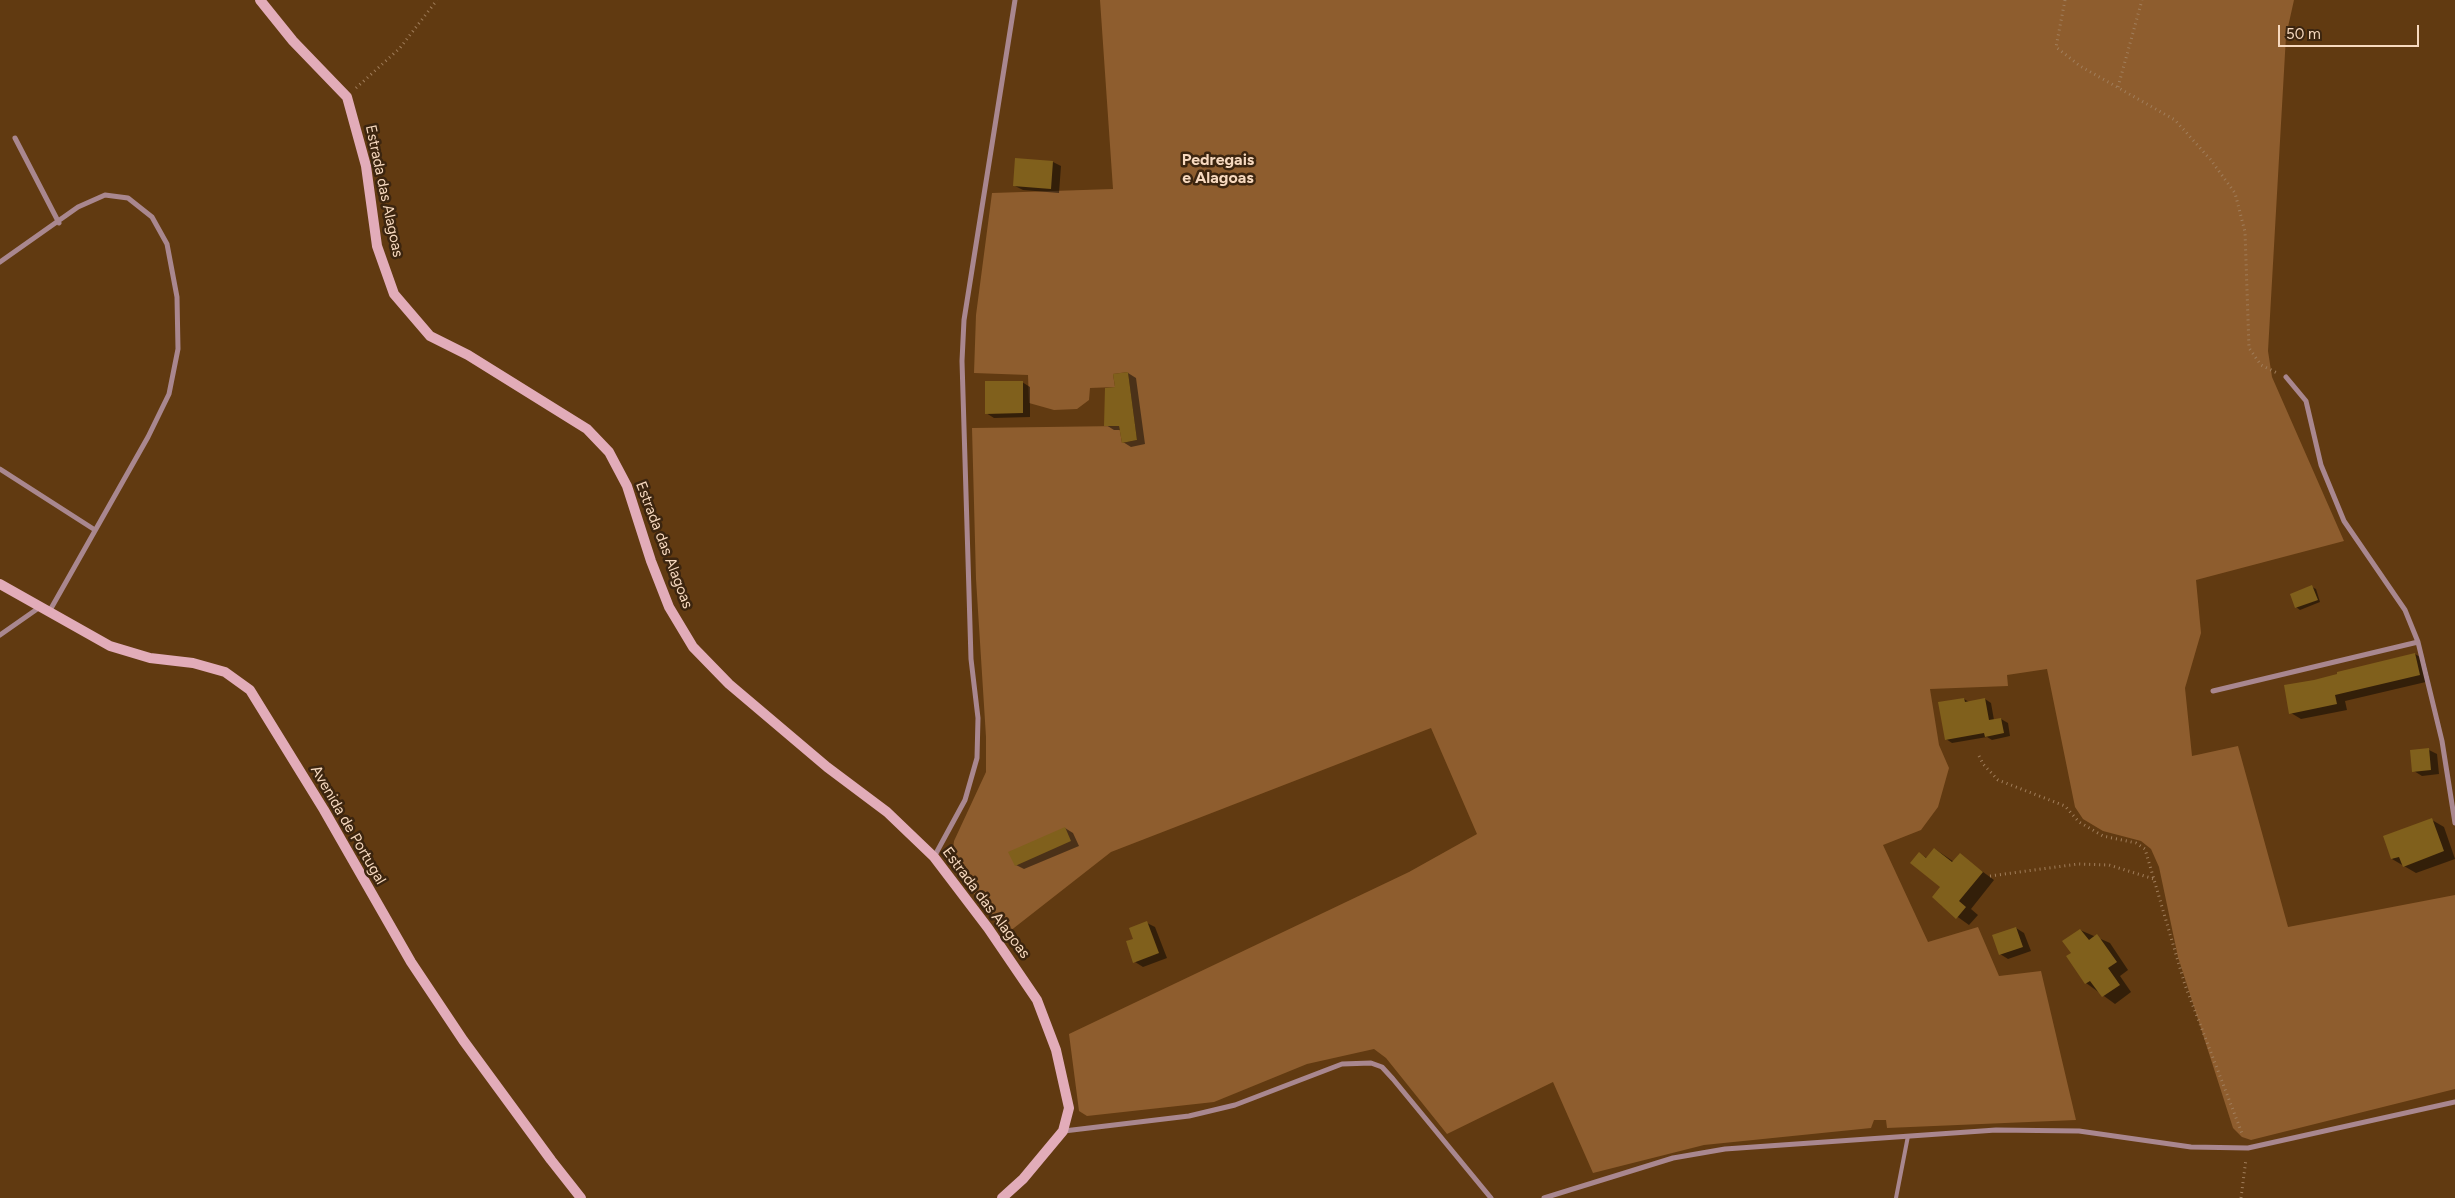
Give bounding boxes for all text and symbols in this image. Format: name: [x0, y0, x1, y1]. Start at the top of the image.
scale bar: [2280, 15, 2421, 47]
text: 50 m: [2286, 25, 2321, 43]
street label: Estrada das Alagoas: [361, 123, 407, 259]
district label: Pedregais e Alagoas: [1182, 150, 1254, 188]
street label: Estrada das Alagoas: [631, 479, 697, 611]
street label: Avenida de Portugal: [307, 762, 389, 888]
street label: Estrada das Alagoas: [938, 844, 1034, 962]

